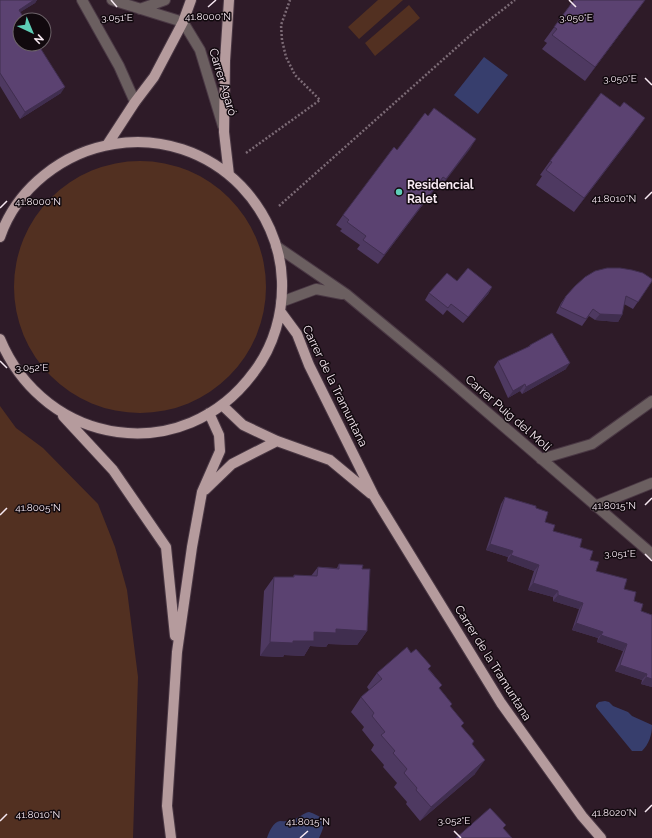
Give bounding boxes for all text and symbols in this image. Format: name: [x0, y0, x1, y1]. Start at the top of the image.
text: 41.8000°N: [185, 11, 231, 22]
north arrow: [12, 12, 52, 52]
text: 3.051°E: [101, 12, 133, 23]
text: 3.050°E: [559, 12, 593, 23]
text: N: [31, 31, 46, 46]
street label: Carrer Agaró: [206, 47, 240, 117]
text: 3.050°E: [603, 73, 637, 84]
place label: Residencial Ralet: [407, 178, 474, 206]
marker: Residencial Ralet: [394, 187, 404, 197]
text: 41.8010°N: [592, 193, 636, 204]
text: 41.8000°N: [15, 196, 61, 207]
street label: Carrer de la Tramuntana: [299, 323, 371, 449]
text: 3.052°E: [16, 362, 48, 373]
street label: Carrer Puig del Molí: [462, 372, 554, 454]
text: 41.8015°N: [592, 500, 636, 511]
text: 41.8005°N: [15, 502, 61, 513]
text: 3.051°E: [604, 548, 636, 559]
street label: Carrer de la Tramuntana: [452, 603, 534, 723]
text: 41.8020°N: [591, 807, 637, 818]
text: 41.8010°N: [16, 809, 60, 820]
text: 3.052°E: [438, 815, 470, 826]
text: 41.8015°N: [286, 816, 330, 827]

